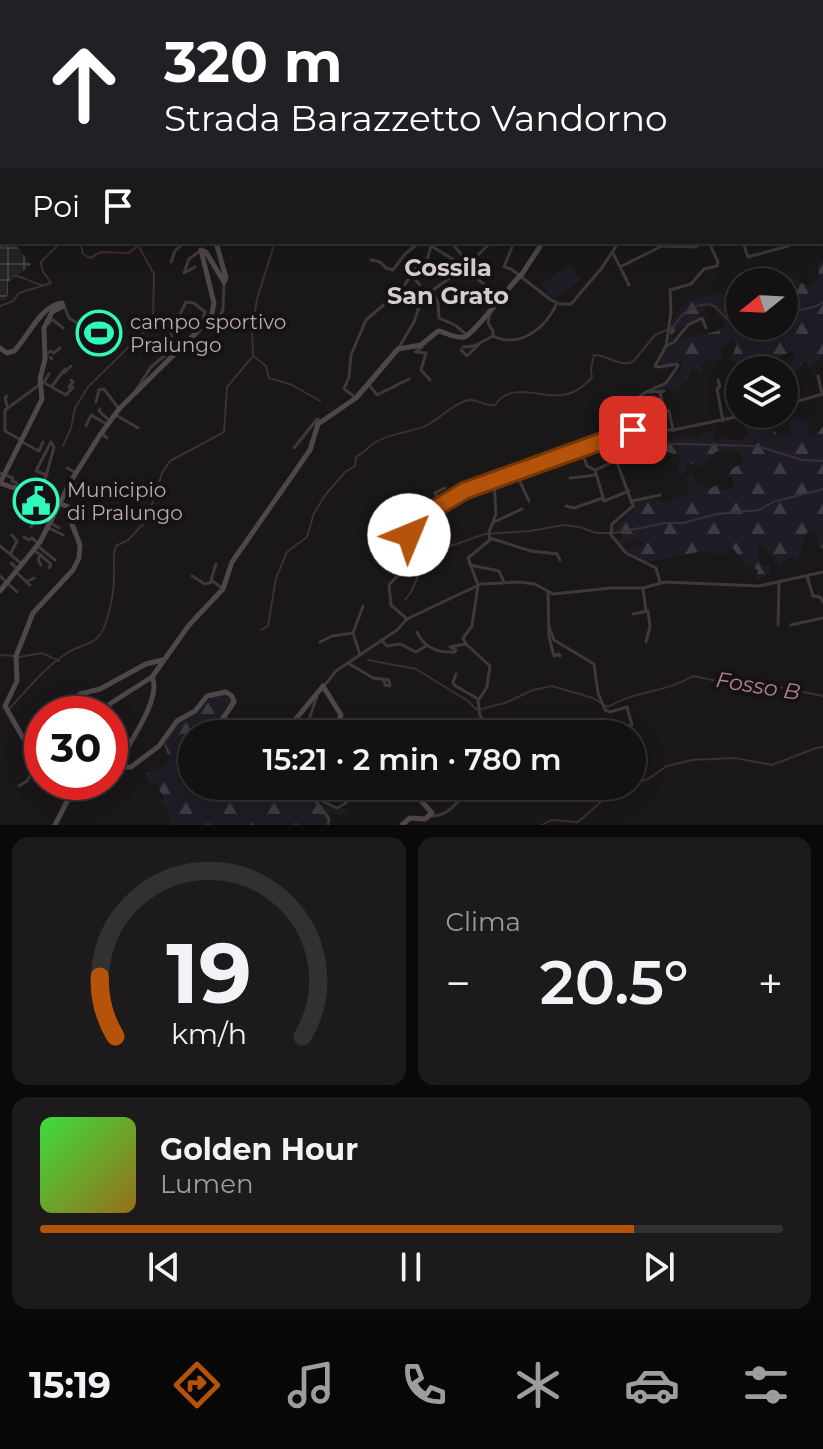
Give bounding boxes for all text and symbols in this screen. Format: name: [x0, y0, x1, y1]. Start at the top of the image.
text: 320 m: [164, 28, 343, 96]
icon: ahead: [32, 32, 136, 136]
text: Strada Barazzetto Vandorno: [164, 96, 668, 140]
icon: arrive: [96, 184, 140, 228]
text: Poi: [32, 188, 80, 225]
district label: Cossila San Grato: [387, 253, 509, 310]
north arrow: [726, 268, 798, 340]
map controls: [726, 268, 798, 428]
sports icon: campo sportivo Pralungo: [75, 309, 123, 357]
place label: campo sportivo Pralungo: [130, 310, 286, 357]
button: layers: [726, 356, 798, 428]
pin: [599, 396, 667, 464]
icon: arrive: [611, 408, 655, 452]
public building icon: Municipio di Pralungo: [12, 477, 60, 525]
place label: Municipio di Pralungo: [67, 478, 183, 525]
position arrow: [367, 493, 451, 577]
water label: Fosso B: [714, 666, 802, 706]
speed limit sign: 30: [24, 696, 128, 800]
text: 15:21 · 2 min · 780 m: [262, 741, 562, 778]
text: Clima: [446, 906, 521, 938]
text: 19: [166, 922, 252, 1024]
text: 20.5°: [540, 946, 689, 1019]
text: −: [446, 956, 471, 1010]
text: +: [758, 956, 783, 1010]
text: km/h: [171, 1016, 247, 1051]
text: Golden Hour: [160, 1131, 358, 1168]
text: Lumen: [160, 1168, 253, 1200]
icon: previous: [142, 1245, 186, 1289]
icon: pause: [389, 1245, 433, 1289]
icon: next: [637, 1245, 681, 1289]
icon: directions: [169, 1357, 225, 1413]
icon: music: [283, 1357, 339, 1413]
icon: phone: [396, 1357, 452, 1413]
icon: climate: [510, 1357, 566, 1413]
icon: car: [624, 1357, 680, 1413]
icon: filters: [738, 1357, 794, 1413]
text: 15:19: [29, 1363, 111, 1407]

